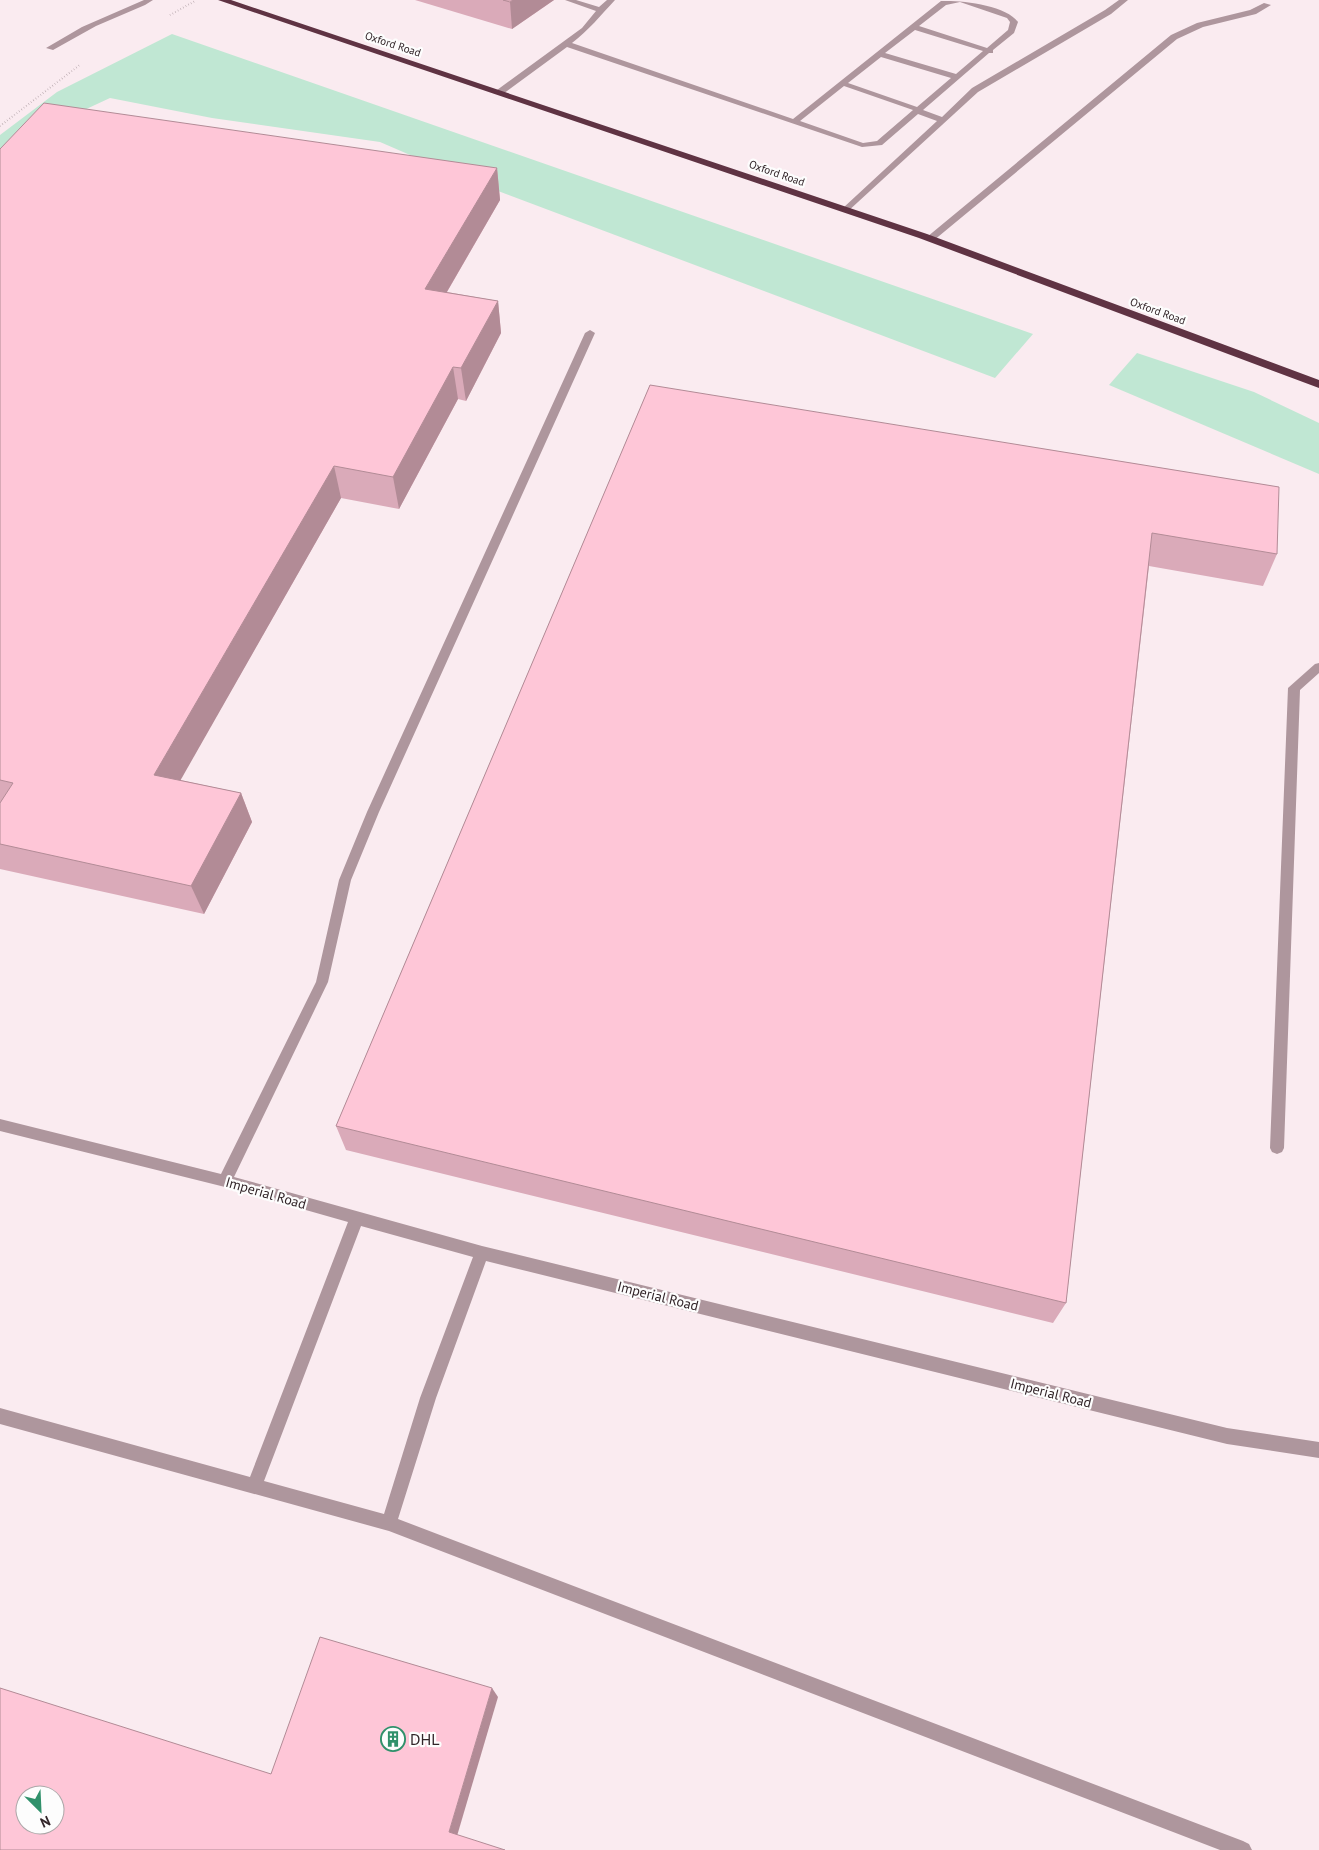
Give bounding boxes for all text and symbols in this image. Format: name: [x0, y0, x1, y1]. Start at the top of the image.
street label: Oxford Road: [363, 28, 423, 60]
street label: Oxford Road: [747, 157, 807, 189]
street label: Oxford Road: [1128, 294, 1188, 328]
street label: Imperial Road: [224, 1173, 308, 1213]
street label: Imperial Road: [616, 1277, 700, 1315]
street label: Imperial Road: [1009, 1374, 1093, 1412]
building icon: DHL: [380, 1726, 406, 1752]
place label: DHL: [410, 1729, 440, 1749]
north arrow: [15, 1785, 65, 1835]
text: N: [37, 1812, 53, 1832]

